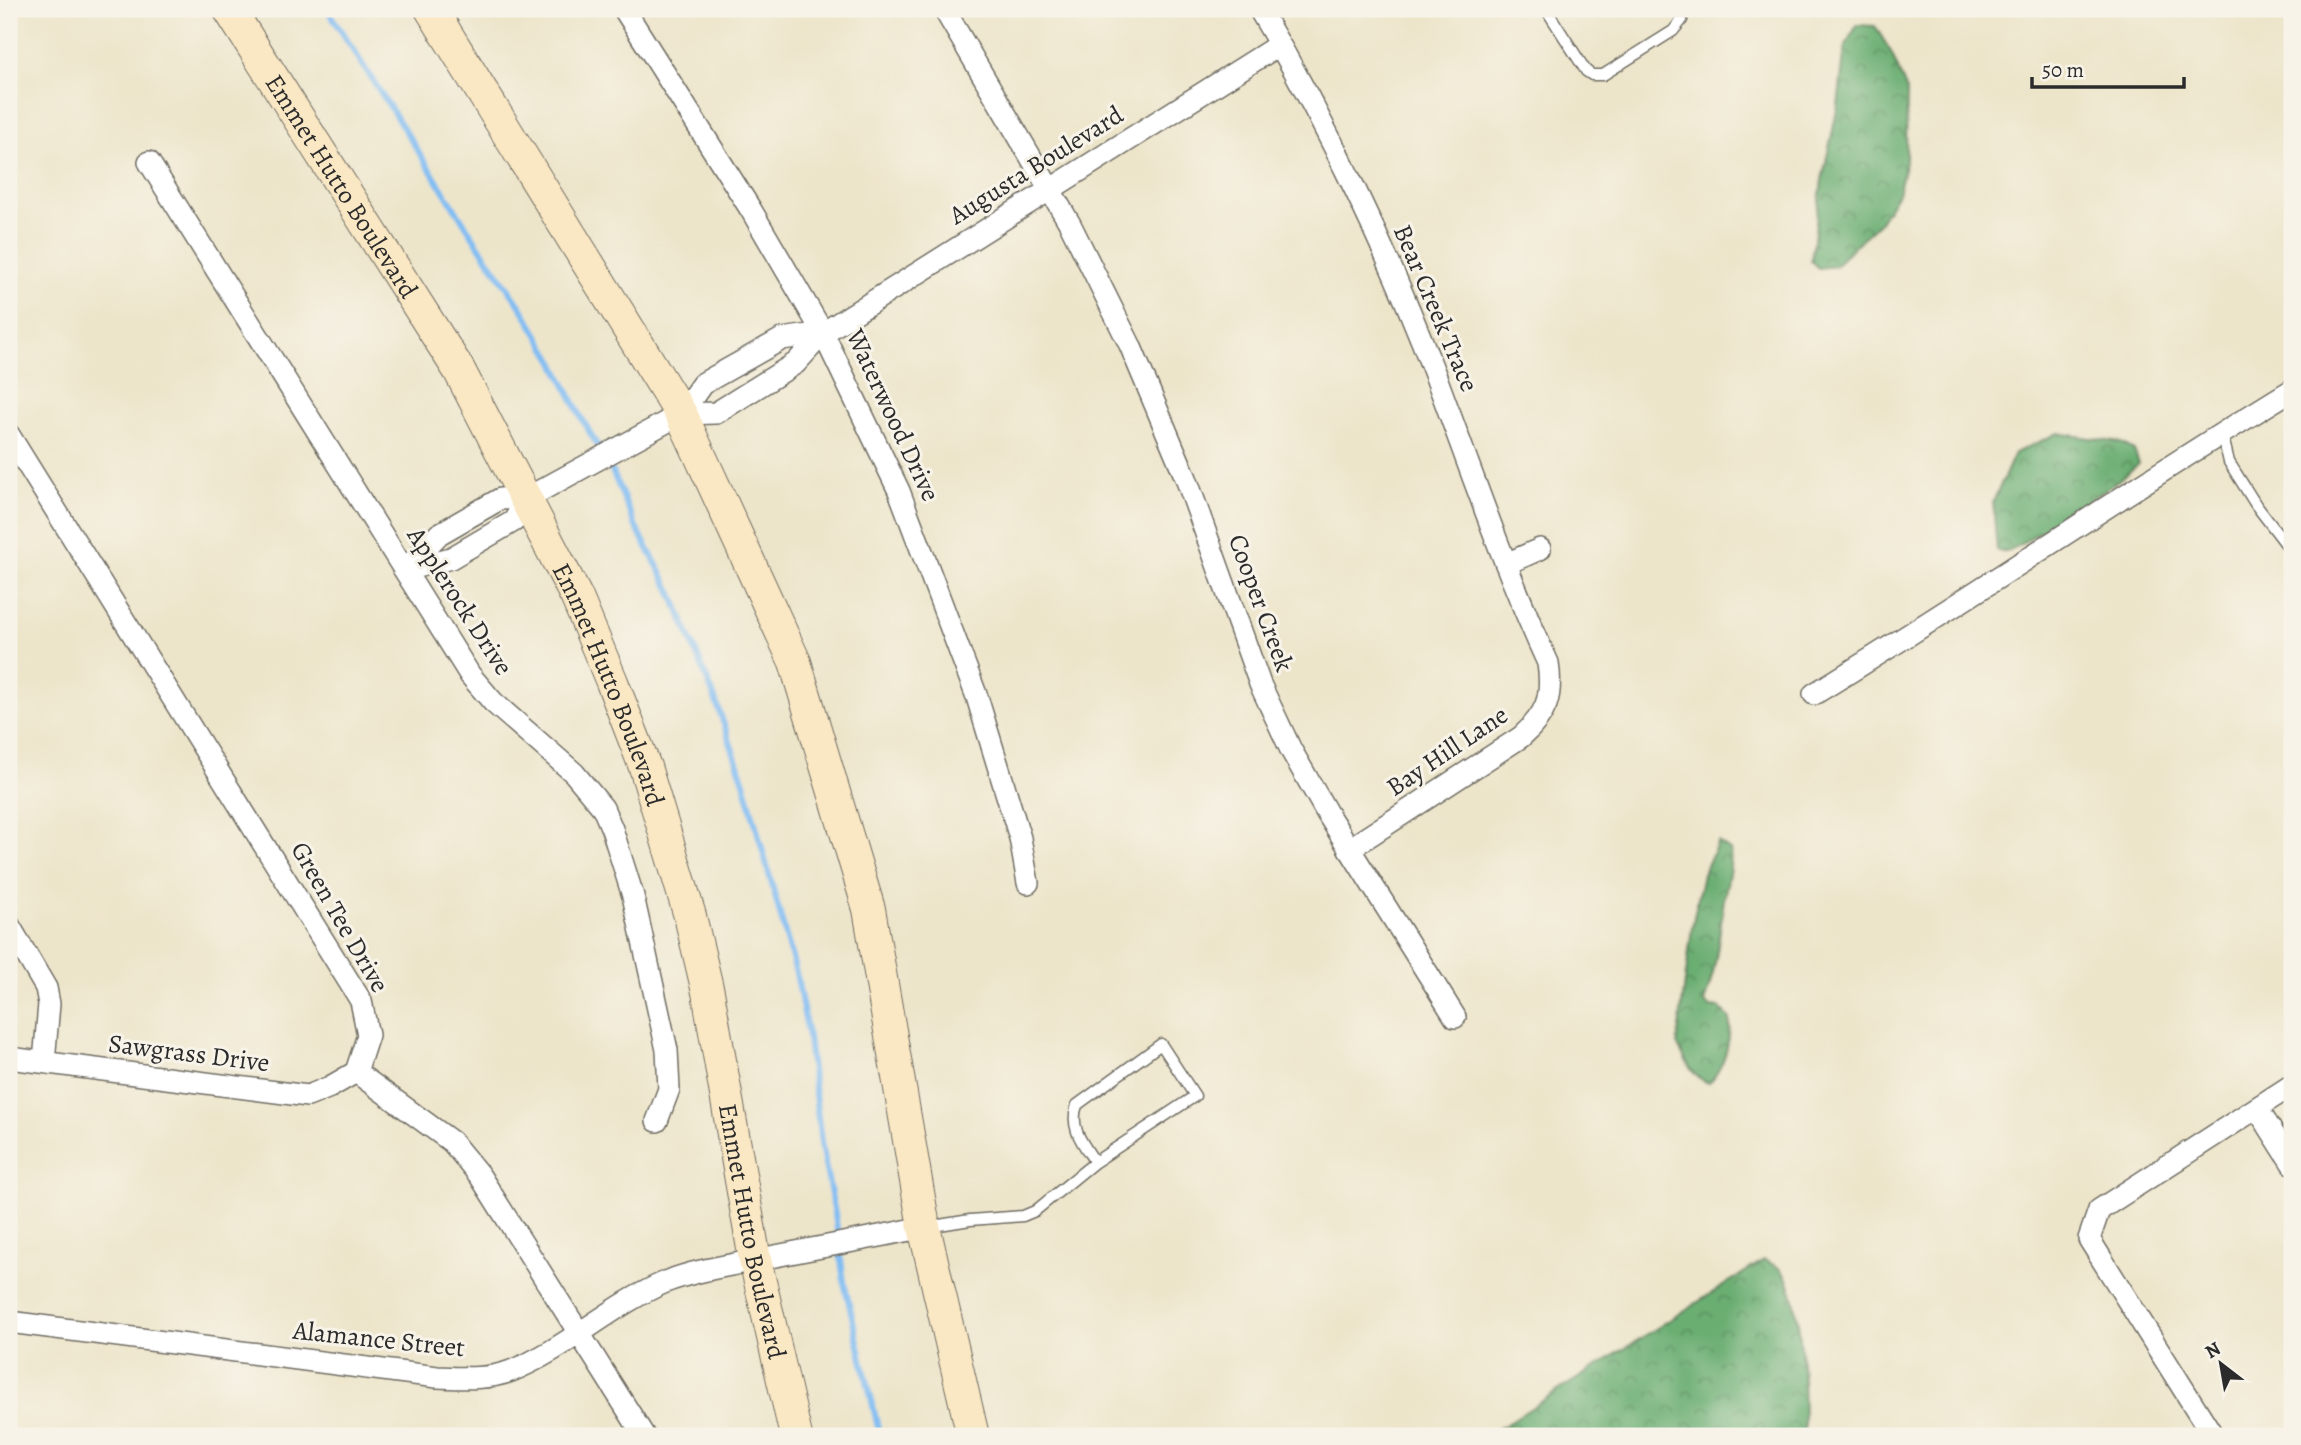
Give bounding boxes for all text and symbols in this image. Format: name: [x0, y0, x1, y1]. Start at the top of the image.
scale bar: [2032, 46, 2184, 90]
text: 50 m: [2042, 56, 2084, 84]
street label: Emmet Hutto Boulevard: [257, 67, 426, 305]
street label: Augusta Boulevard: [941, 97, 1130, 233]
street label: Bear Creek Trace: [1385, 219, 1487, 397]
street label: Waterwood Drive: [837, 322, 948, 507]
street label: Applerock Drive: [398, 519, 521, 682]
street label: Cooper Creek: [1220, 529, 1302, 677]
street label: Emmet Hutto Boulevard: [544, 557, 673, 810]
street label: Bay Hill Lane: [1379, 697, 1515, 805]
street label: Green Tee Drive: [283, 835, 397, 999]
street label: Sawgrass Drive: [106, 1026, 272, 1080]
street label: Emmet Hutto Boulevard: [710, 1101, 795, 1362]
street label: Alamance Street: [290, 1312, 467, 1365]
north arrow: [2186, 1330, 2256, 1400]
text: N: [2200, 1335, 2226, 1365]

